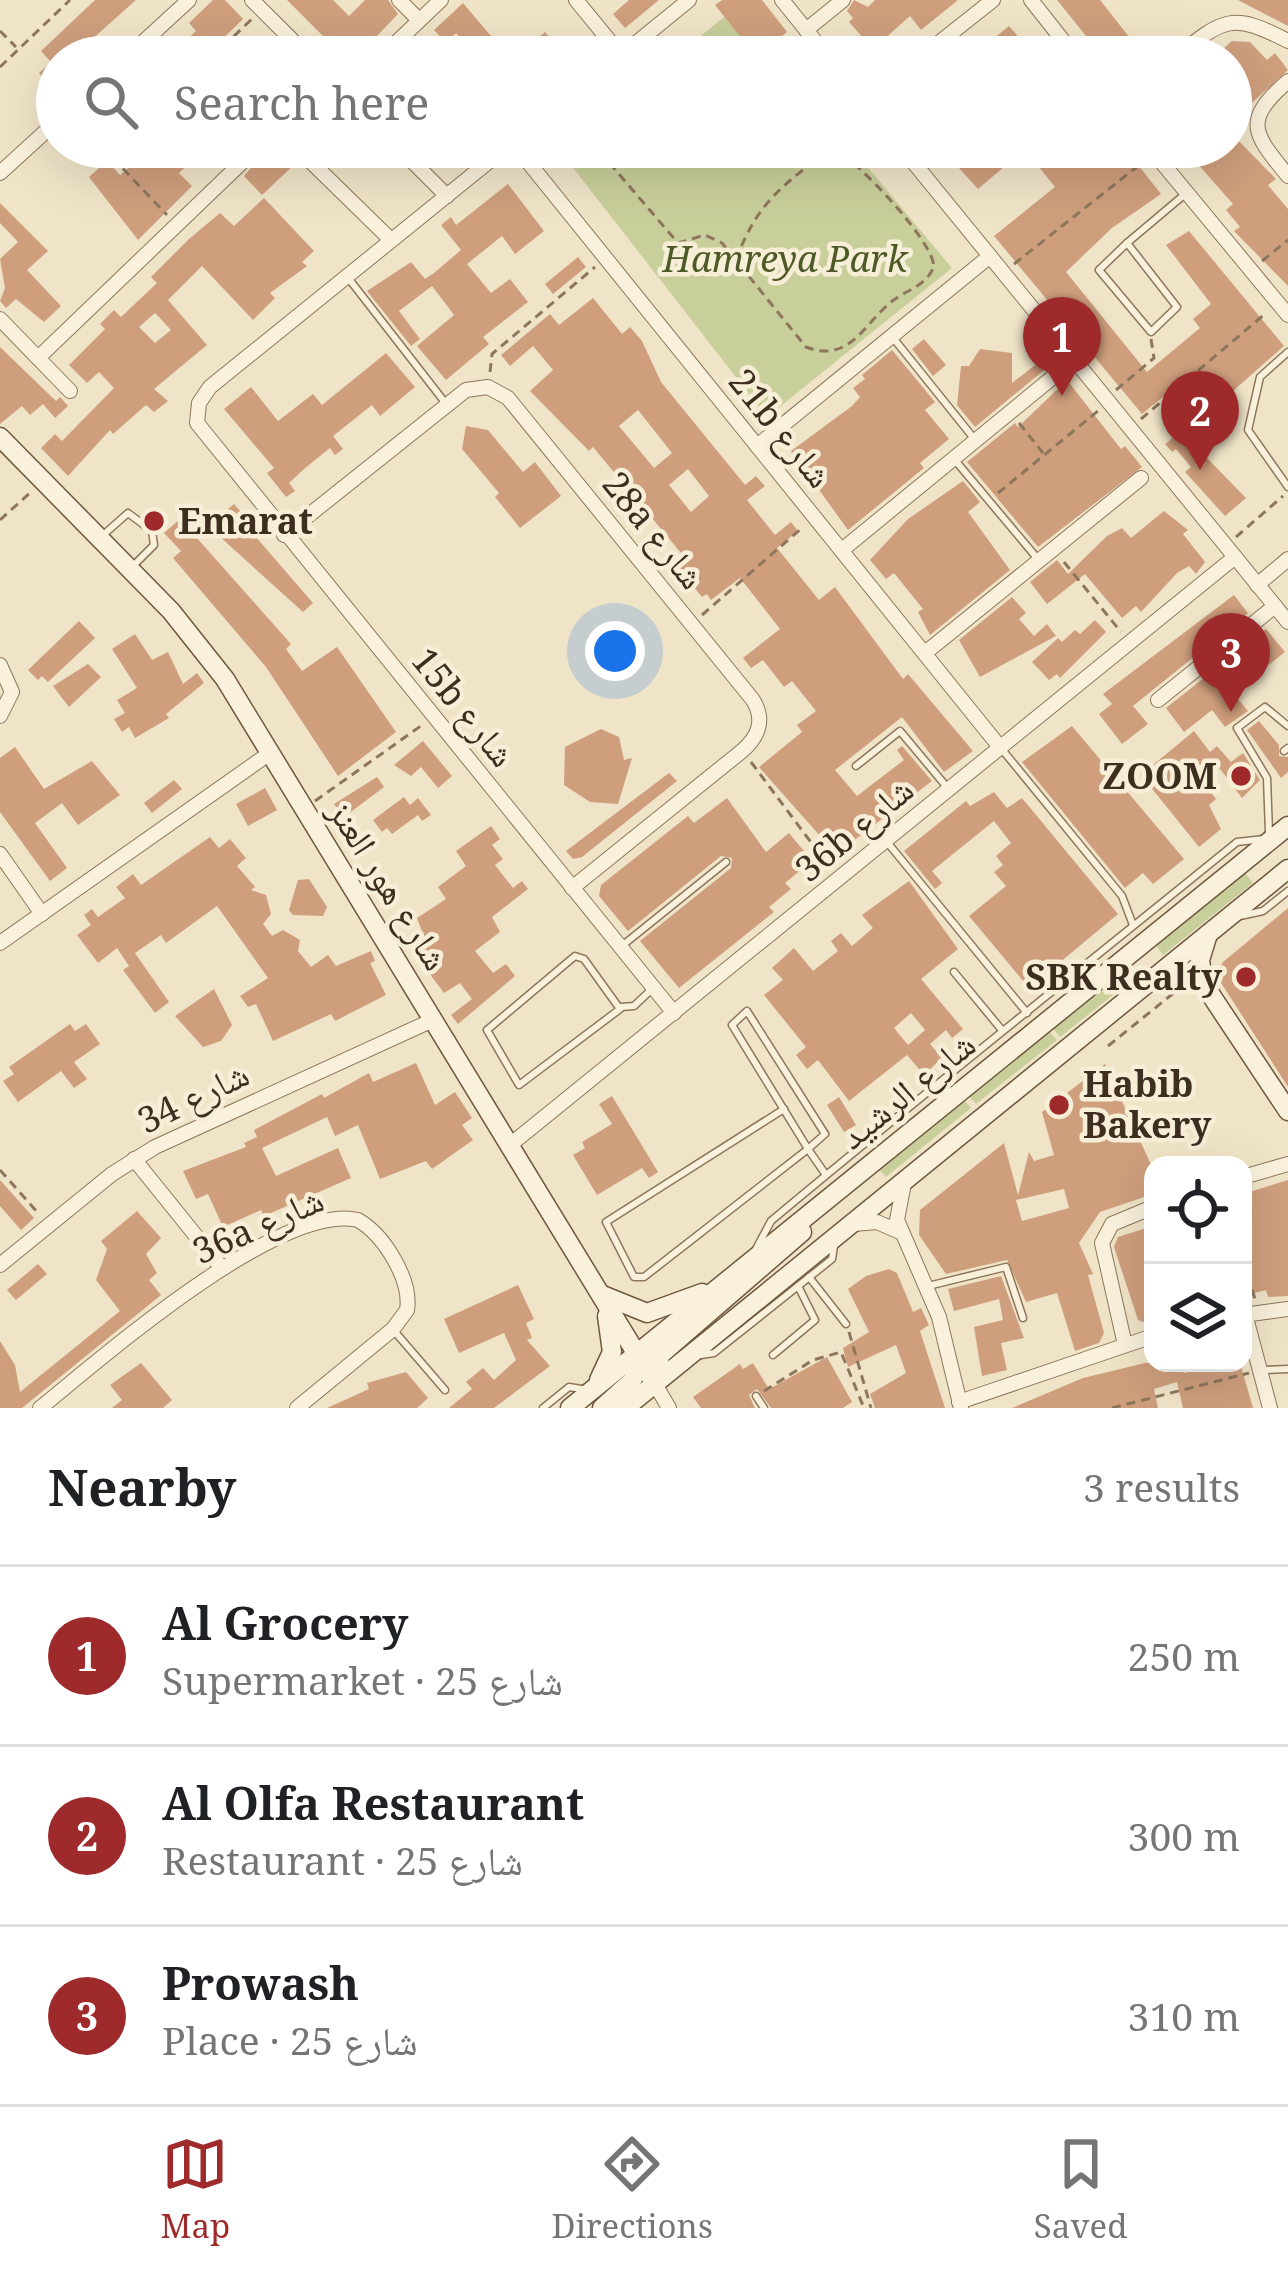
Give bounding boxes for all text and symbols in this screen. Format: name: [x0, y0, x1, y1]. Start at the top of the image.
search box: [36, 36, 1252, 168]
icon: search: [78, 69, 144, 135]
text: Search here: [174, 72, 429, 133]
park label: Hamreya Park: [661, 234, 909, 283]
pin: 1: [1023, 297, 1101, 396]
street label: 21b شارع: [718, 358, 845, 498]
pin: 2: [1161, 371, 1239, 470]
street label: 28a شارع: [592, 461, 717, 599]
place label: Emarat: [178, 496, 313, 545]
marker: Emarat: [141, 508, 167, 534]
pin: 3: [1192, 613, 1270, 712]
your location: [585, 621, 645, 681]
street label: 15b شارع: [401, 637, 528, 777]
place label: ZOOM: [1102, 751, 1217, 800]
marker: ZOOM: [1228, 763, 1254, 789]
street label: 36b شارع: [784, 765, 923, 892]
street label: شارع هور العنز: [317, 789, 461, 979]
place label: SBK Realty: [1025, 952, 1222, 1001]
marker: SBK Realty: [1233, 964, 1259, 990]
street label: شارع الرشيد: [828, 1020, 985, 1160]
street label: شارع 34: [129, 1049, 257, 1144]
place label: Habib Bakery: [1083, 1059, 1211, 1149]
marker: Habib Bakery: [1046, 1092, 1072, 1118]
map controls: [1144, 1156, 1252, 1372]
button: locate: [1144, 1156, 1252, 1264]
street label: 36a شارع: [185, 1174, 331, 1275]
button: layers: [1144, 1264, 1252, 1372]
text: Nearby: [48, 1451, 236, 1521]
text: 3 results: [1083, 1460, 1240, 1513]
text: Al Grocery: [162, 1592, 408, 1653]
text: 1: [76, 1629, 98, 1682]
text: 250 m: [1128, 1629, 1240, 1682]
text: Supermarket · شارع 25: [162, 1653, 563, 1706]
text: Al Olfa Restaurant: [162, 1772, 584, 1833]
text: 2: [76, 1809, 98, 1862]
text: 300 m: [1128, 1809, 1240, 1862]
text: Restaurant · شارع 25: [162, 1833, 523, 1886]
text: Prowash: [162, 1952, 359, 2013]
text: 3: [76, 1989, 98, 2042]
text: 310 m: [1128, 1989, 1240, 2042]
text: Place · شارع 25: [162, 2013, 418, 2066]
tab: Map: [161, 2131, 230, 2248]
tab: Directions: [551, 2131, 713, 2248]
tab: Saved: [1034, 2131, 1127, 2248]

